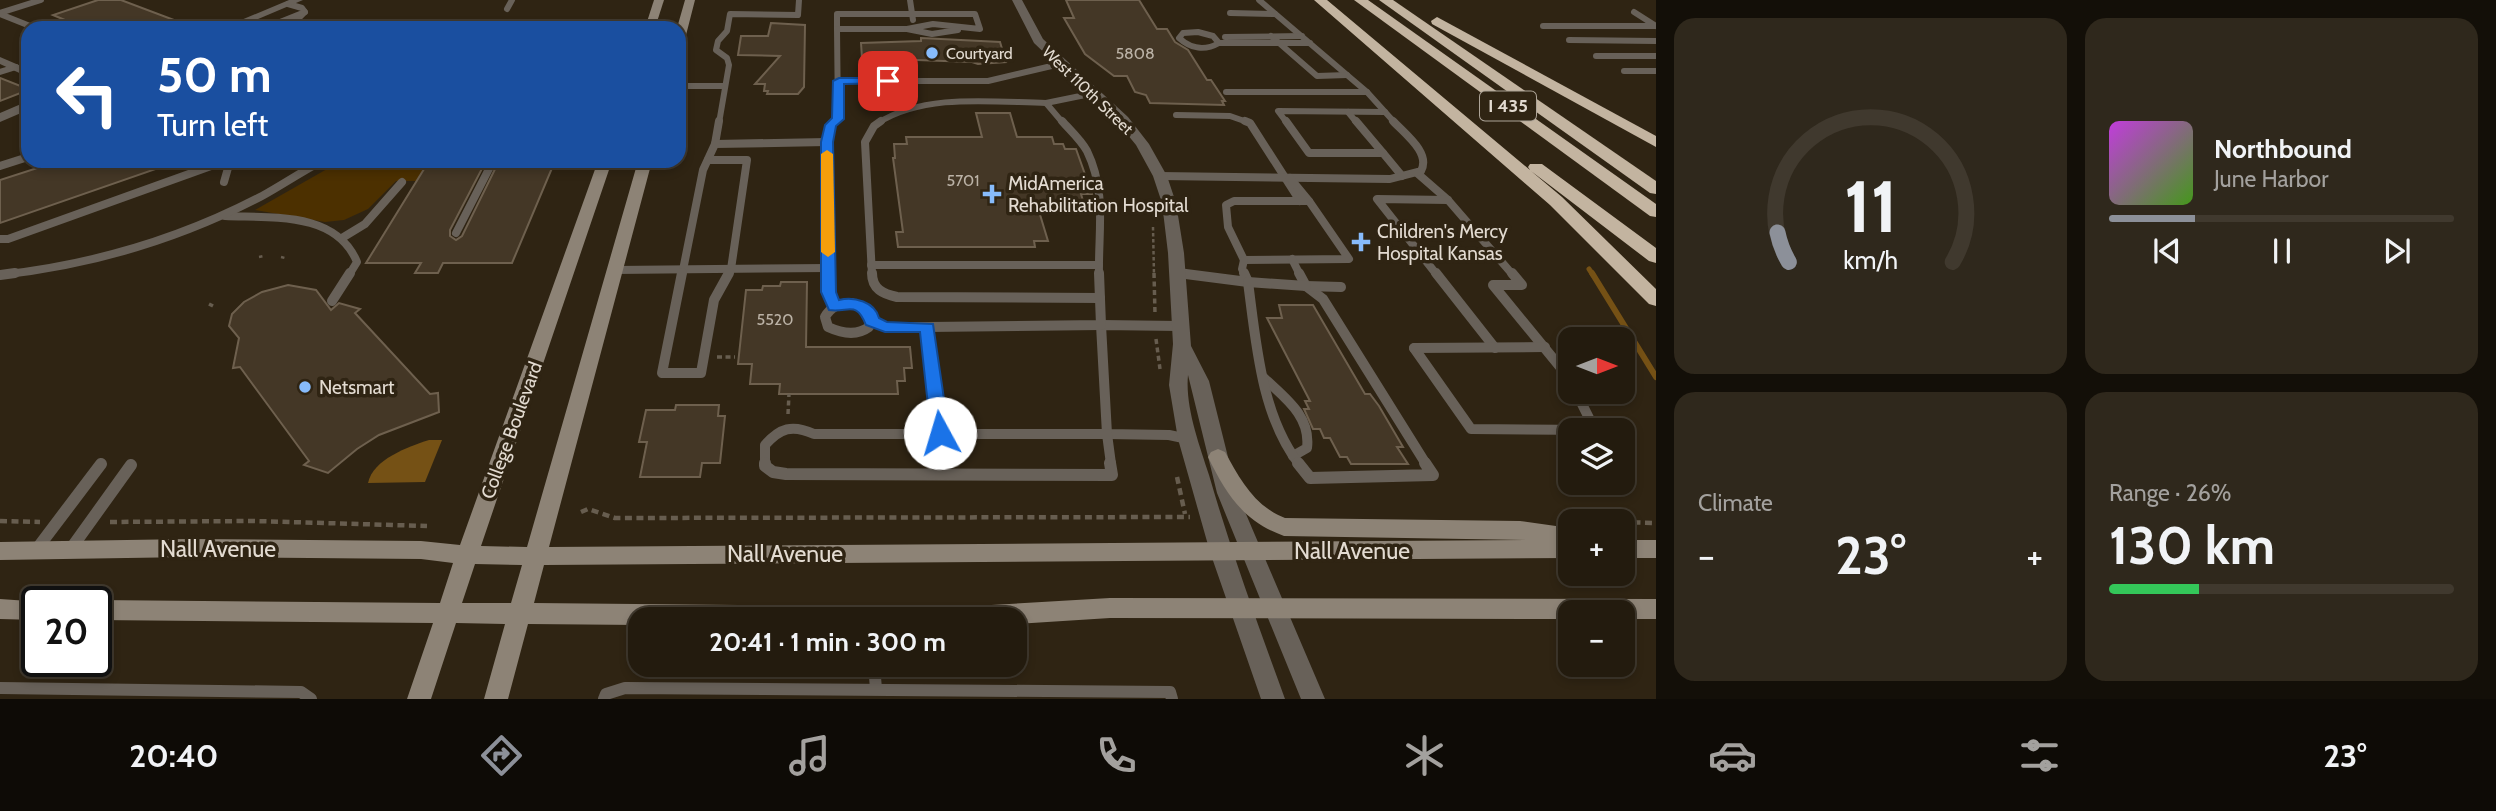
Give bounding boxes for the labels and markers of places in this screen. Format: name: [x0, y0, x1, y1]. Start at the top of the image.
place label: Courtyard: [946, 44, 1013, 63]
marker: Courtyard: [924, 45, 940, 61]
pin: [858, 51, 918, 111]
place label: MidAmerica Rehabilitation Hospital: [1008, 172, 1189, 217]
marker: MidAmerica Rehabilitation Hospital: [982, 184, 1002, 204]
place label: Children's Mercy Hospital Kansas: [1377, 220, 1508, 265]
marker: Children's Mercy Hospital Kansas: [1351, 232, 1371, 252]
place label: Netsmart: [319, 376, 395, 399]
marker: Netsmart: [297, 379, 313, 395]

